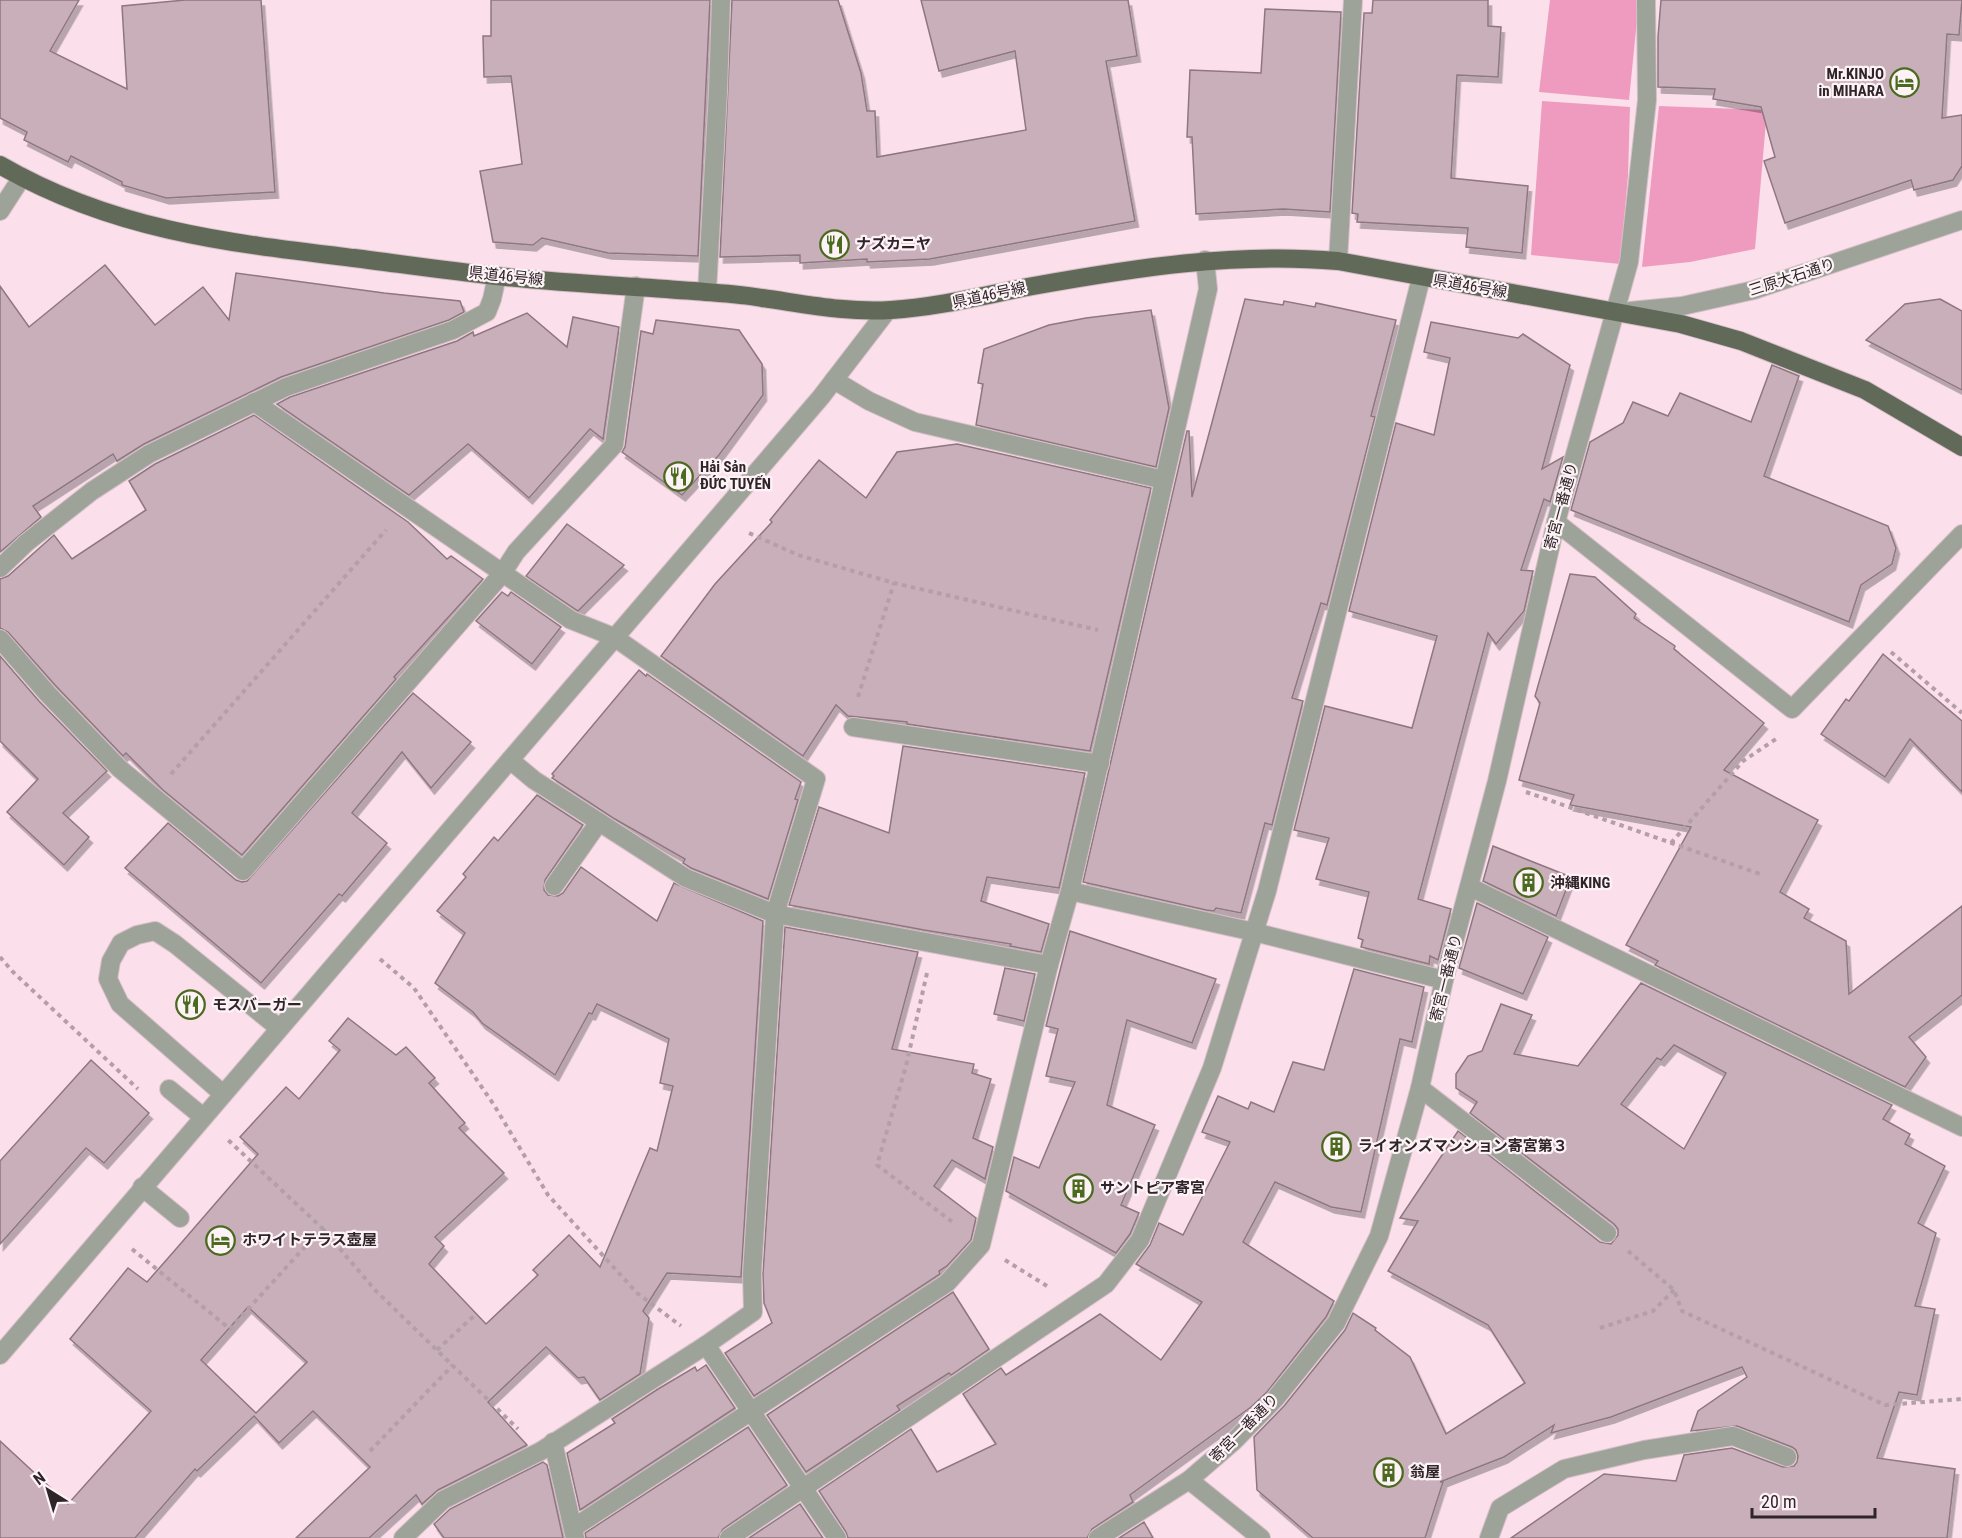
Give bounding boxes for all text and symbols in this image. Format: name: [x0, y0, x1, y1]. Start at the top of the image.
place label: Mr.KINJO in MIHARA: [1818, 65, 1884, 100]
hotel icon: Mr.KINJO in MIHARA: [1889, 67, 1921, 99]
restaurant icon: ナズカニヤ: [819, 228, 851, 260]
place label: ナズカニヤ: [856, 235, 931, 253]
street label: 三原大石通り: [1746, 255, 1838, 299]
street label: 県道46号線: [468, 263, 544, 289]
street label: 県道46号線: [1432, 271, 1508, 301]
street label: 県道46号線: [951, 278, 1027, 312]
place label: Hải Sản ĐỨC TUYẾN: [700, 458, 771, 493]
restaurant icon: Hải Sản ĐỨC TUYẾN: [663, 460, 695, 492]
street label: 寄宮一番通り: [1541, 460, 1581, 552]
building icon: 沖縄KING: [1513, 867, 1545, 899]
place label: 沖縄KING: [1550, 874, 1611, 892]
street label: 寄宮一番通り: [1426, 932, 1466, 1024]
restaurant icon: モスバーガー: [175, 989, 207, 1021]
place label: モスバーガー: [212, 996, 302, 1014]
building icon: ライオンズマンション寄宮第３: [1321, 1130, 1353, 1162]
place label: ライオンズマンション寄宮第３: [1358, 1137, 1568, 1155]
building icon: サントピア寄宮: [1063, 1172, 1095, 1204]
place label: サントピア寄宮: [1100, 1179, 1205, 1197]
hotel icon: ホワイトテラス壺屋: [205, 1224, 237, 1256]
place label: ホワイトテラス壺屋: [242, 1231, 377, 1249]
street label: 寄宮一番通り: [1206, 1390, 1282, 1466]
building icon: 翁屋: [1373, 1456, 1405, 1488]
north arrow: [18, 1460, 78, 1520]
place label: 翁屋: [1410, 1463, 1440, 1481]
text: N: [30, 1468, 49, 1489]
scale bar: [1752, 1481, 1875, 1519]
text: 20 m: [1761, 1491, 1796, 1512]

